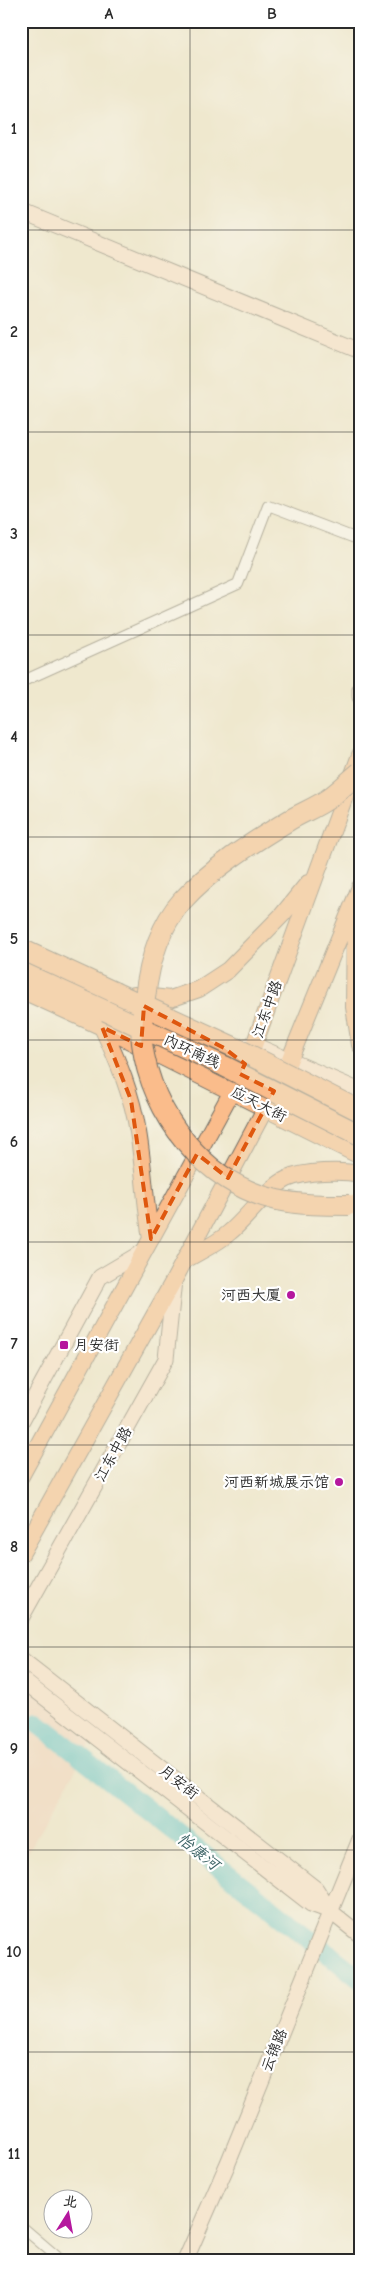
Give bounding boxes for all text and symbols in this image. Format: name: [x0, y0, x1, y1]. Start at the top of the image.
text: A: [105, 5, 114, 23]
text: B: [267, 5, 277, 23]
text: 1: [11, 120, 17, 138]
text: 2: [10, 323, 18, 341]
text: 3: [10, 525, 18, 543]
text: 4: [10, 728, 18, 746]
text: 5: [10, 930, 18, 948]
street label: 江东中路: [248, 978, 286, 1040]
street label: 内环南线: [161, 1030, 223, 1072]
street label: 应天大街: [228, 1082, 290, 1126]
text: 6: [10, 1133, 18, 1151]
place label: 河西大厦: [221, 1286, 281, 1304]
marker: 河西大厦: [285, 1289, 297, 1301]
text: 7: [10, 1335, 18, 1353]
place label: 月安街: [74, 1336, 119, 1354]
marker: 月安街: [58, 1339, 70, 1351]
street label: 江东中路: [91, 1423, 135, 1485]
place label: 河西新城展示馆: [224, 1473, 329, 1491]
marker: 河西新城展示馆: [333, 1476, 345, 1488]
text: 8: [10, 1538, 18, 1556]
text: 9: [10, 1740, 18, 1758]
street label: 月安街: [156, 1761, 202, 1803]
water label: 怡康河: [174, 1830, 225, 1876]
text: 10: [6, 1943, 22, 1961]
street label: 云锦路: [257, 2026, 291, 2074]
text: 11: [8, 2145, 20, 2163]
north arrow: [42, 2190, 92, 2240]
text: 北: [62, 2192, 79, 2211]

